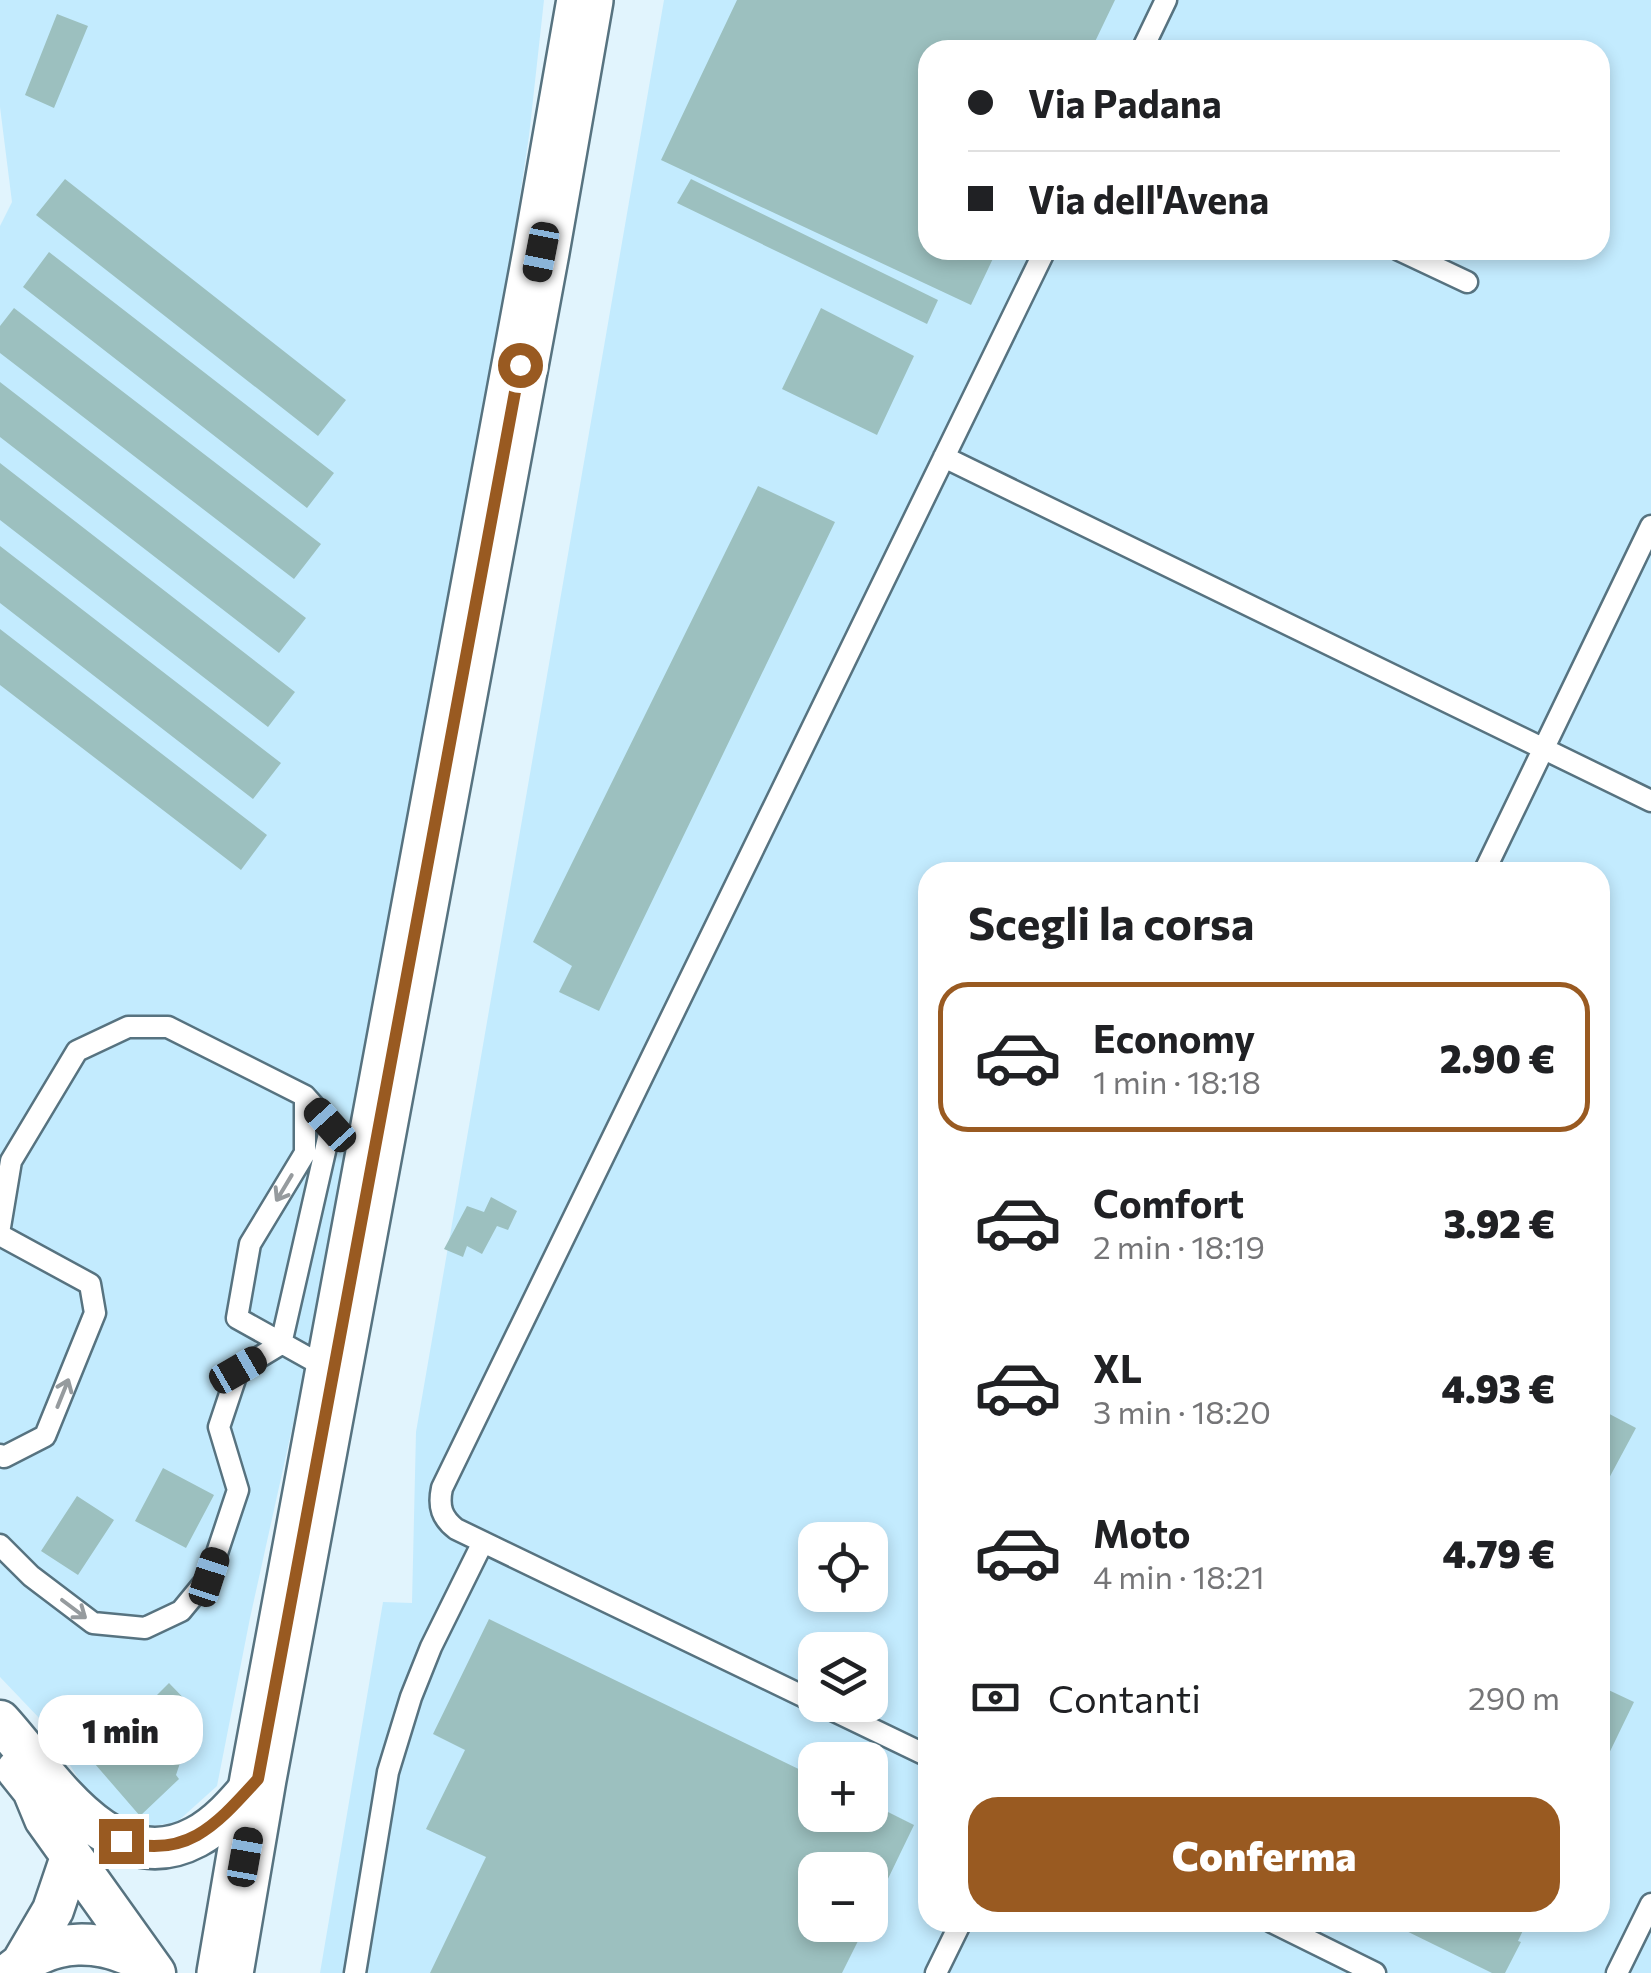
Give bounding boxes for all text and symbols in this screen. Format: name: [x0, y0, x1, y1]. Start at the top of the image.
text: Via Padana: [1028, 79, 1222, 126]
text: Via dell'Avena: [1028, 175, 1269, 222]
car: [521, 220, 561, 284]
route start: [498, 343, 543, 388]
text: Scegli la corsa: [968, 894, 1255, 949]
icon: car: [973, 1012, 1063, 1102]
text: Economy: [1093, 1014, 1255, 1061]
text: 2.90 €: [1440, 1034, 1555, 1081]
text: 1 min · 18:18: [1093, 1061, 1261, 1101]
car: [299, 1093, 361, 1157]
one-way arrow: [274, 1173, 294, 1202]
icon: car: [973, 1177, 1063, 1267]
text: Comfort: [1093, 1179, 1244, 1226]
text: 3.92 €: [1444, 1199, 1555, 1246]
text: 2 min · 18:19: [1093, 1226, 1265, 1266]
car: [205, 1342, 271, 1398]
icon: car: [973, 1342, 1063, 1432]
text: XL: [1093, 1344, 1142, 1391]
text: 4.93 €: [1441, 1364, 1555, 1411]
one-way arrow: [55, 1378, 73, 1409]
text: 3 min · 18:20: [1093, 1391, 1271, 1431]
icon: car: [973, 1507, 1063, 1597]
text: Moto: [1093, 1509, 1191, 1556]
map controls: [798, 1522, 888, 1942]
button: locate: [798, 1522, 888, 1612]
text: 4.79 €: [1442, 1529, 1555, 1576]
car: [185, 1544, 233, 1610]
text: 4 min · 18:21: [1093, 1556, 1265, 1596]
one-way arrow: [60, 1598, 87, 1619]
button: layers: [798, 1632, 888, 1722]
icon: cash: [968, 1670, 1023, 1725]
text: Contanti: [1048, 1674, 1201, 1721]
text: 290 m: [1468, 1677, 1560, 1717]
callout: 1 min: [38, 1696, 204, 1766]
text: 1 min: [82, 1710, 159, 1750]
button: +: [798, 1742, 888, 1832]
button: Conferma: [968, 1797, 1560, 1912]
route end: [99, 1819, 144, 1864]
car: [225, 1825, 265, 1889]
button: −: [798, 1852, 888, 1942]

